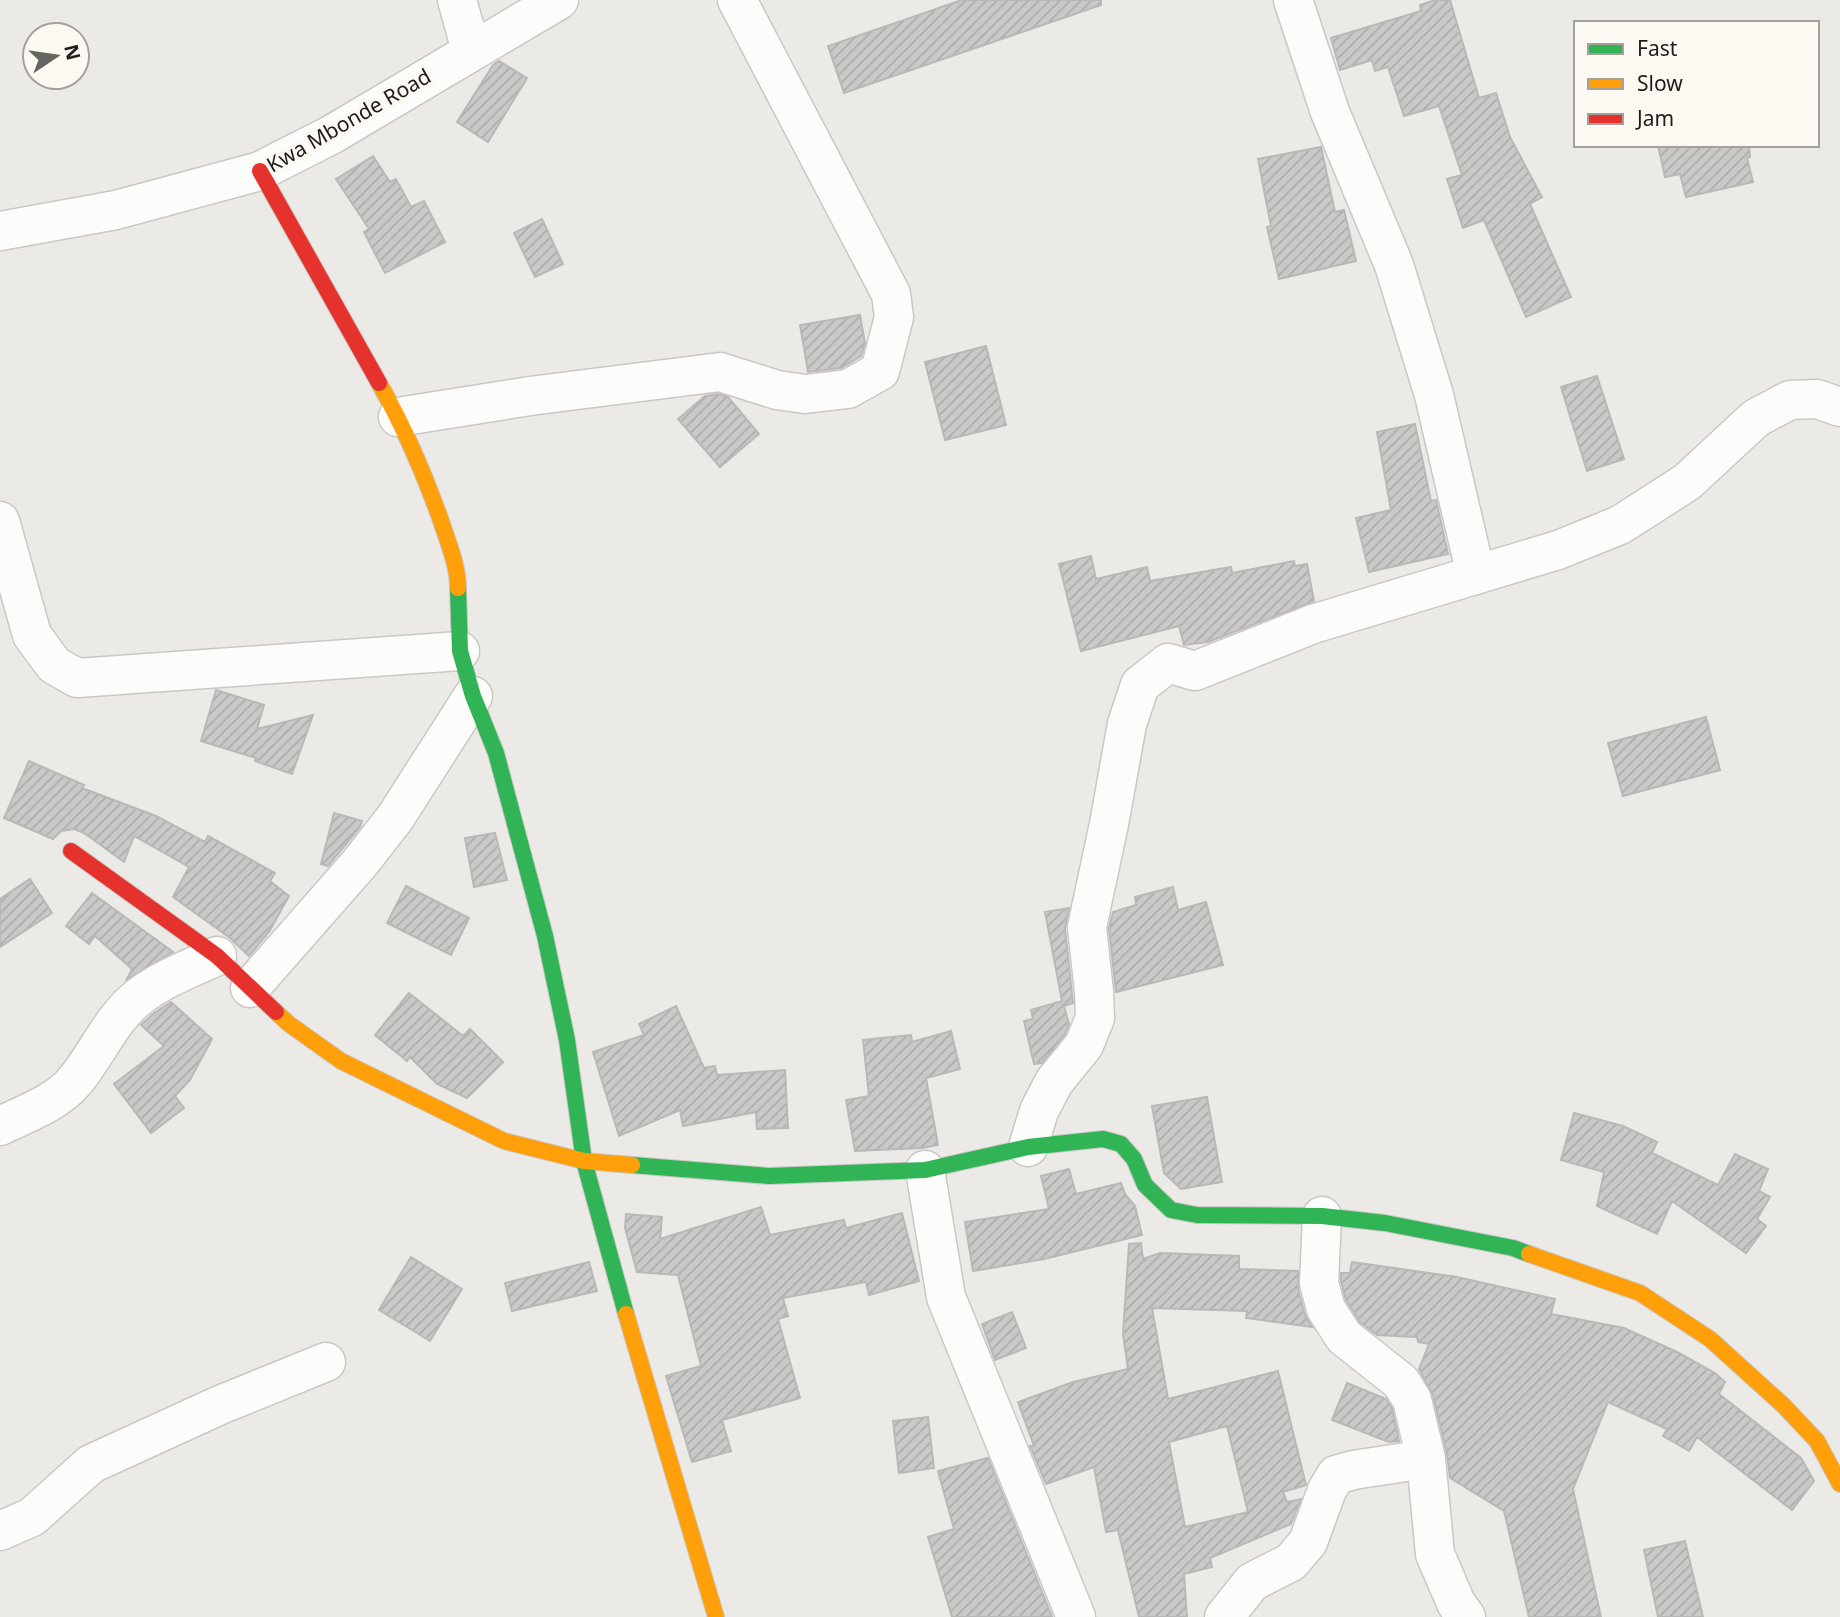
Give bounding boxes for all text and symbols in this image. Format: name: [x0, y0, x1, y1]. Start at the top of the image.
north arrow: [21, 21, 91, 91]
legend: [1574, 21, 1819, 147]
text: Fast: [1637, 34, 1678, 62]
text: N: [58, 42, 87, 63]
street label: Kwa Mbonde Road: [261, 62, 436, 179]
text: Slow: [1637, 69, 1683, 97]
text: Jam: [1635, 104, 1674, 132]

